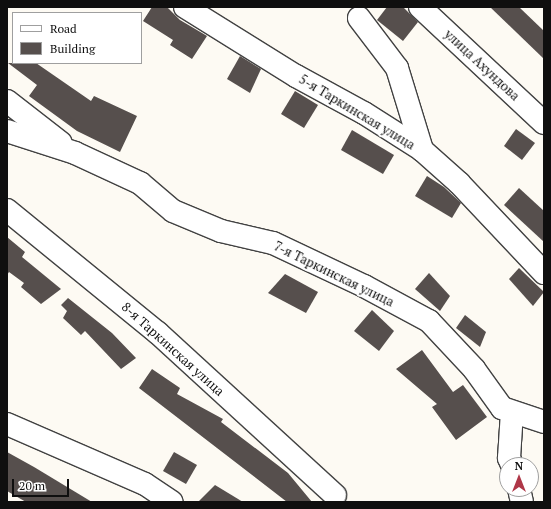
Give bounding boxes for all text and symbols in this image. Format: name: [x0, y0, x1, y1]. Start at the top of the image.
legend: [12, 12, 142, 64]
text: Road: [50, 21, 77, 36]
street label: улица Ахундова: [441, 26, 523, 104]
text: Building: [50, 41, 95, 56]
street label: 5-я Таркинская улица: [296, 71, 418, 153]
street label: 7-я Таркинская улица: [271, 238, 397, 310]
street label: 8-я Таркинская улица: [119, 299, 227, 399]
north arrow: [499, 457, 539, 497]
text: N: [515, 459, 523, 473]
scale bar: [14, 471, 71, 497]
text: 20 m: [19, 478, 45, 493]

